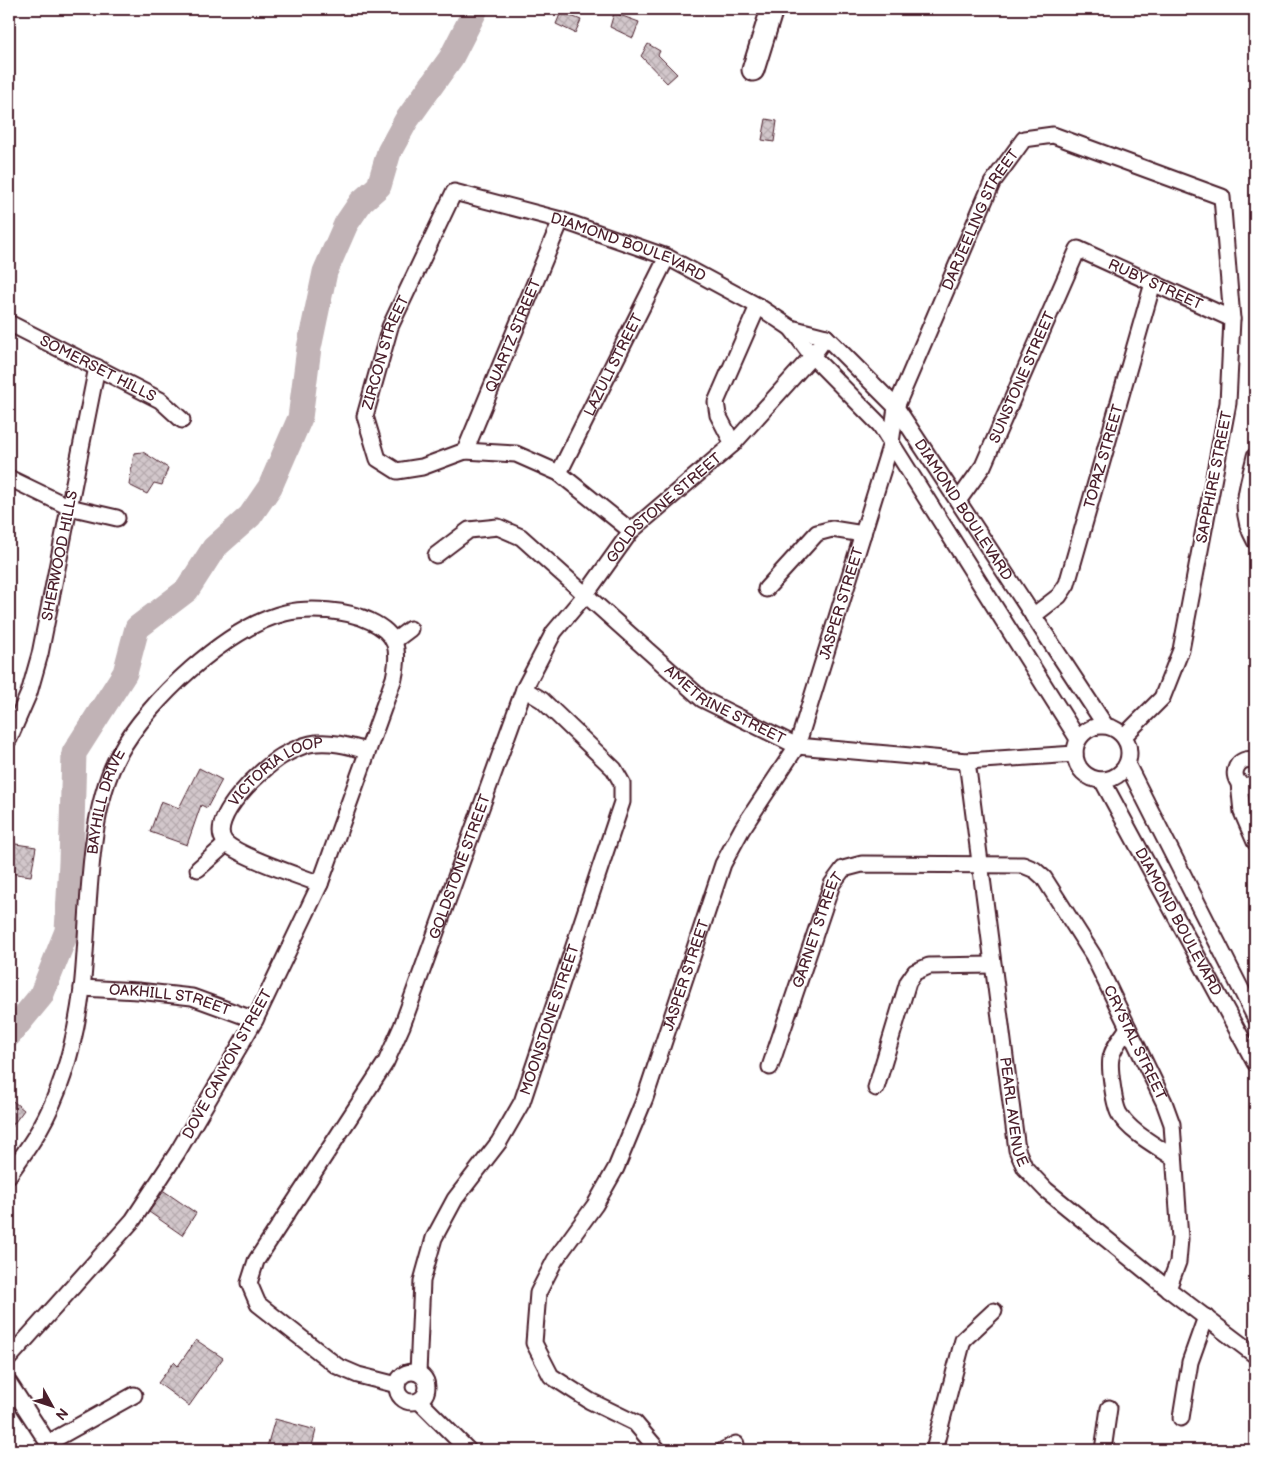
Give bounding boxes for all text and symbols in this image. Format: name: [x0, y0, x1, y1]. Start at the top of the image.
street label: DARJEELING STREET: [938, 146, 1023, 293]
street label: DIAMOND BOULEVARD: [548, 209, 709, 286]
street label: RUBY STREET: [1105, 255, 1206, 314]
street label: QUARTZ STREET: [481, 276, 545, 395]
street label: ZIRCON STREET: [358, 293, 414, 413]
street label: SUNSTONE STREET: [985, 309, 1060, 446]
street label: LAZULI STREET: [580, 311, 647, 419]
street label: SOMERSET HILLS: [37, 331, 159, 406]
street label: TOPAZ STREET: [1080, 402, 1128, 511]
street label: SAPPHIRE STREET: [1192, 409, 1237, 545]
street label: DIAMOND BOULEVARD: [910, 436, 1017, 584]
street label: GOLDSTONE STREET: [602, 449, 726, 567]
street label: SHERWOOD HILLS: [38, 489, 82, 622]
street label: JASPER STREET: [815, 545, 868, 662]
street label: AMETRINE STREET: [660, 661, 788, 749]
street label: VICTORIA LOOP: [225, 734, 324, 810]
street label: BAYHILL DRIVE: [83, 745, 130, 856]
street label: GOLDSTONE STREET: [425, 792, 495, 942]
street label: DIAMOND BOULEVARD: [1130, 845, 1226, 999]
street label: GARNET STREET: [788, 868, 848, 991]
street label: JASPER STREET: [659, 917, 714, 1034]
street label: MOONSTONE STREET: [516, 942, 584, 1097]
street label: OAKHILL STREET: [109, 980, 233, 1020]
street label: CRYSTAL STREET: [1099, 982, 1171, 1103]
street label: DOVE CANYON STREET: [178, 986, 276, 1142]
street label: PEARL AVENUE: [995, 1056, 1032, 1170]
north arrow: [28, 1382, 78, 1432]
text: N: [52, 1405, 71, 1424]

